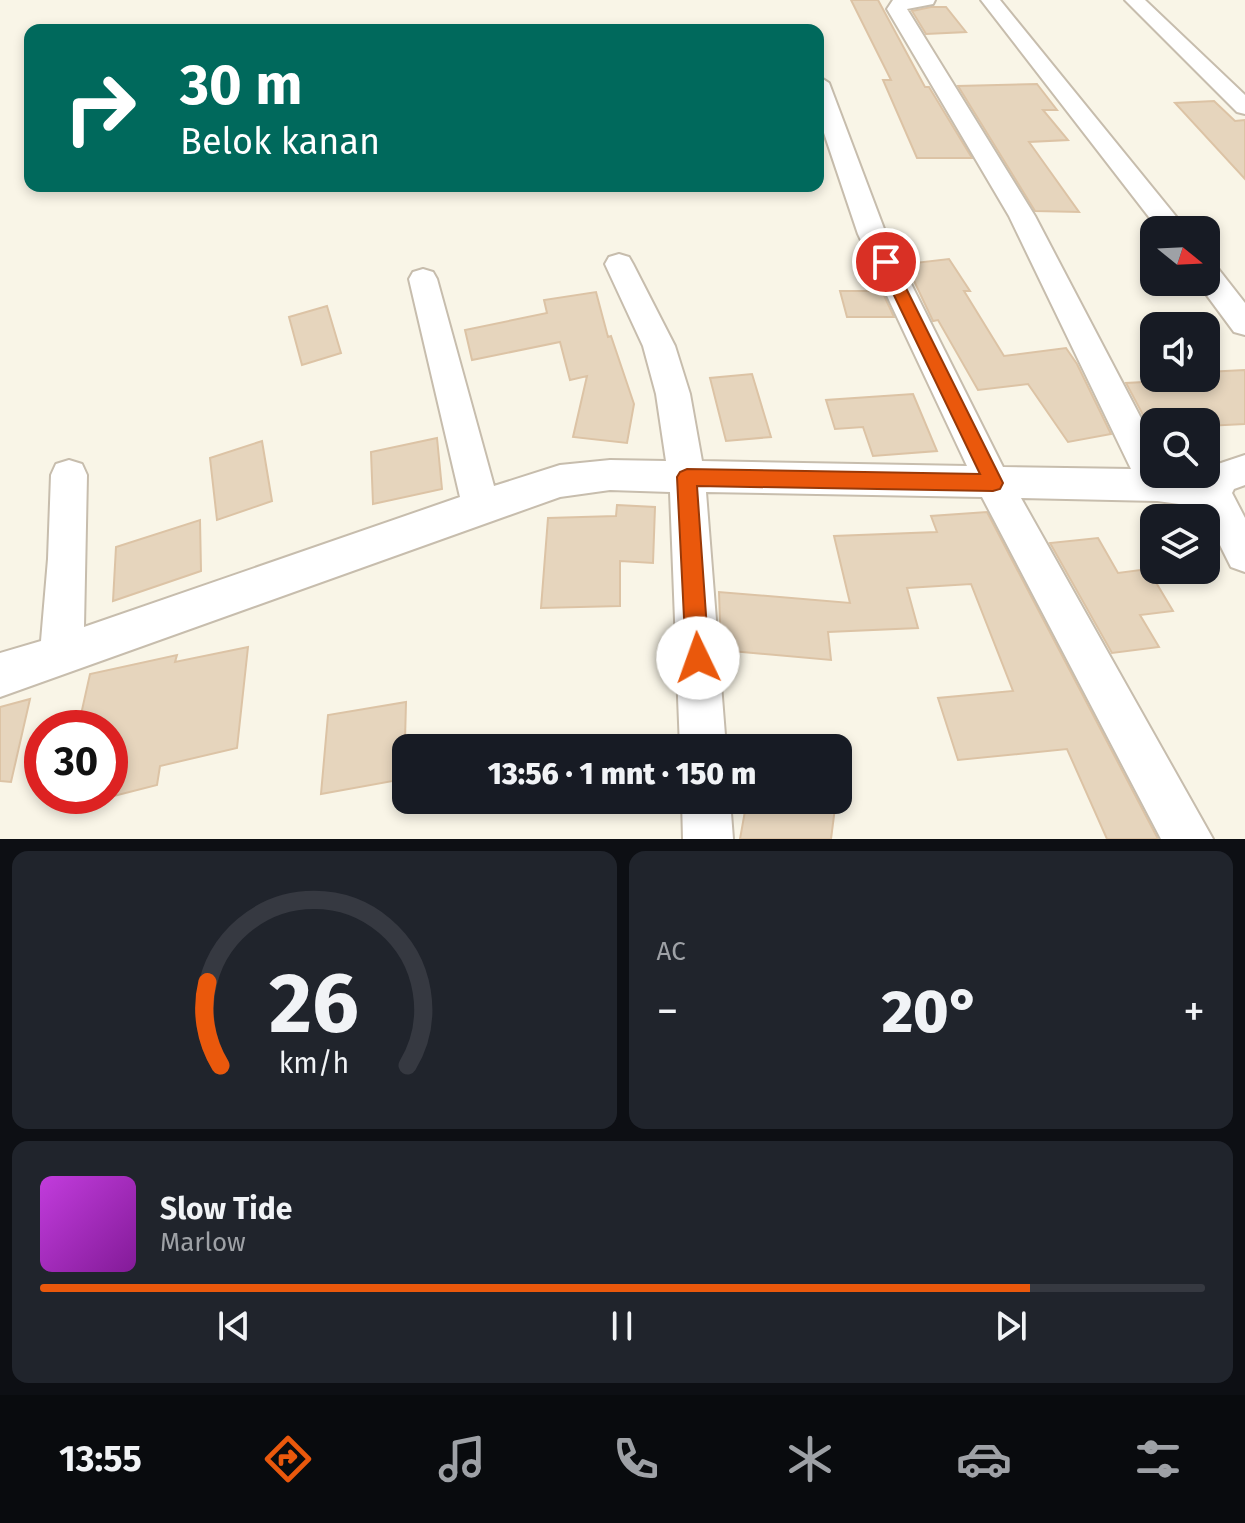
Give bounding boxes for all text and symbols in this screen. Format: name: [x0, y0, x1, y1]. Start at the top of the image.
text: 30 m: [180, 52, 302, 119]
icon: right: [48, 56, 152, 160]
text: Belok kanan: [180, 120, 380, 164]
north arrow: [1140, 216, 1220, 296]
map controls: [1140, 216, 1220, 584]
pin: [852, 228, 920, 296]
icon: arrive: [864, 240, 908, 284]
button: sound: [1140, 312, 1220, 392]
button: search: [1140, 408, 1220, 488]
button: layers: [1140, 504, 1220, 584]
position arrow: [656, 616, 740, 700]
speed limit sign: 30: [24, 710, 128, 814]
text: 13:56 · 1 mnt · 150 m: [488, 756, 756, 792]
text: AC: [657, 936, 686, 967]
text: 26: [269, 954, 359, 1054]
text: 20°: [882, 976, 980, 1048]
text: −: [657, 985, 679, 1038]
text: +: [1183, 985, 1205, 1038]
text: km/h: [279, 1046, 350, 1081]
text: Slow Tide: [160, 1191, 292, 1227]
text: Marlow: [160, 1227, 246, 1258]
icon: previous: [212, 1304, 256, 1348]
icon: pause: [600, 1304, 644, 1348]
icon: next: [989, 1304, 1033, 1348]
icon: directions: [260, 1431, 316, 1487]
icon: music: [434, 1431, 490, 1487]
icon: phone: [608, 1431, 664, 1487]
icon: climate: [782, 1431, 838, 1487]
icon: car: [956, 1431, 1012, 1487]
icon: filters: [1130, 1431, 1186, 1487]
text: 13:55: [59, 1437, 142, 1481]

